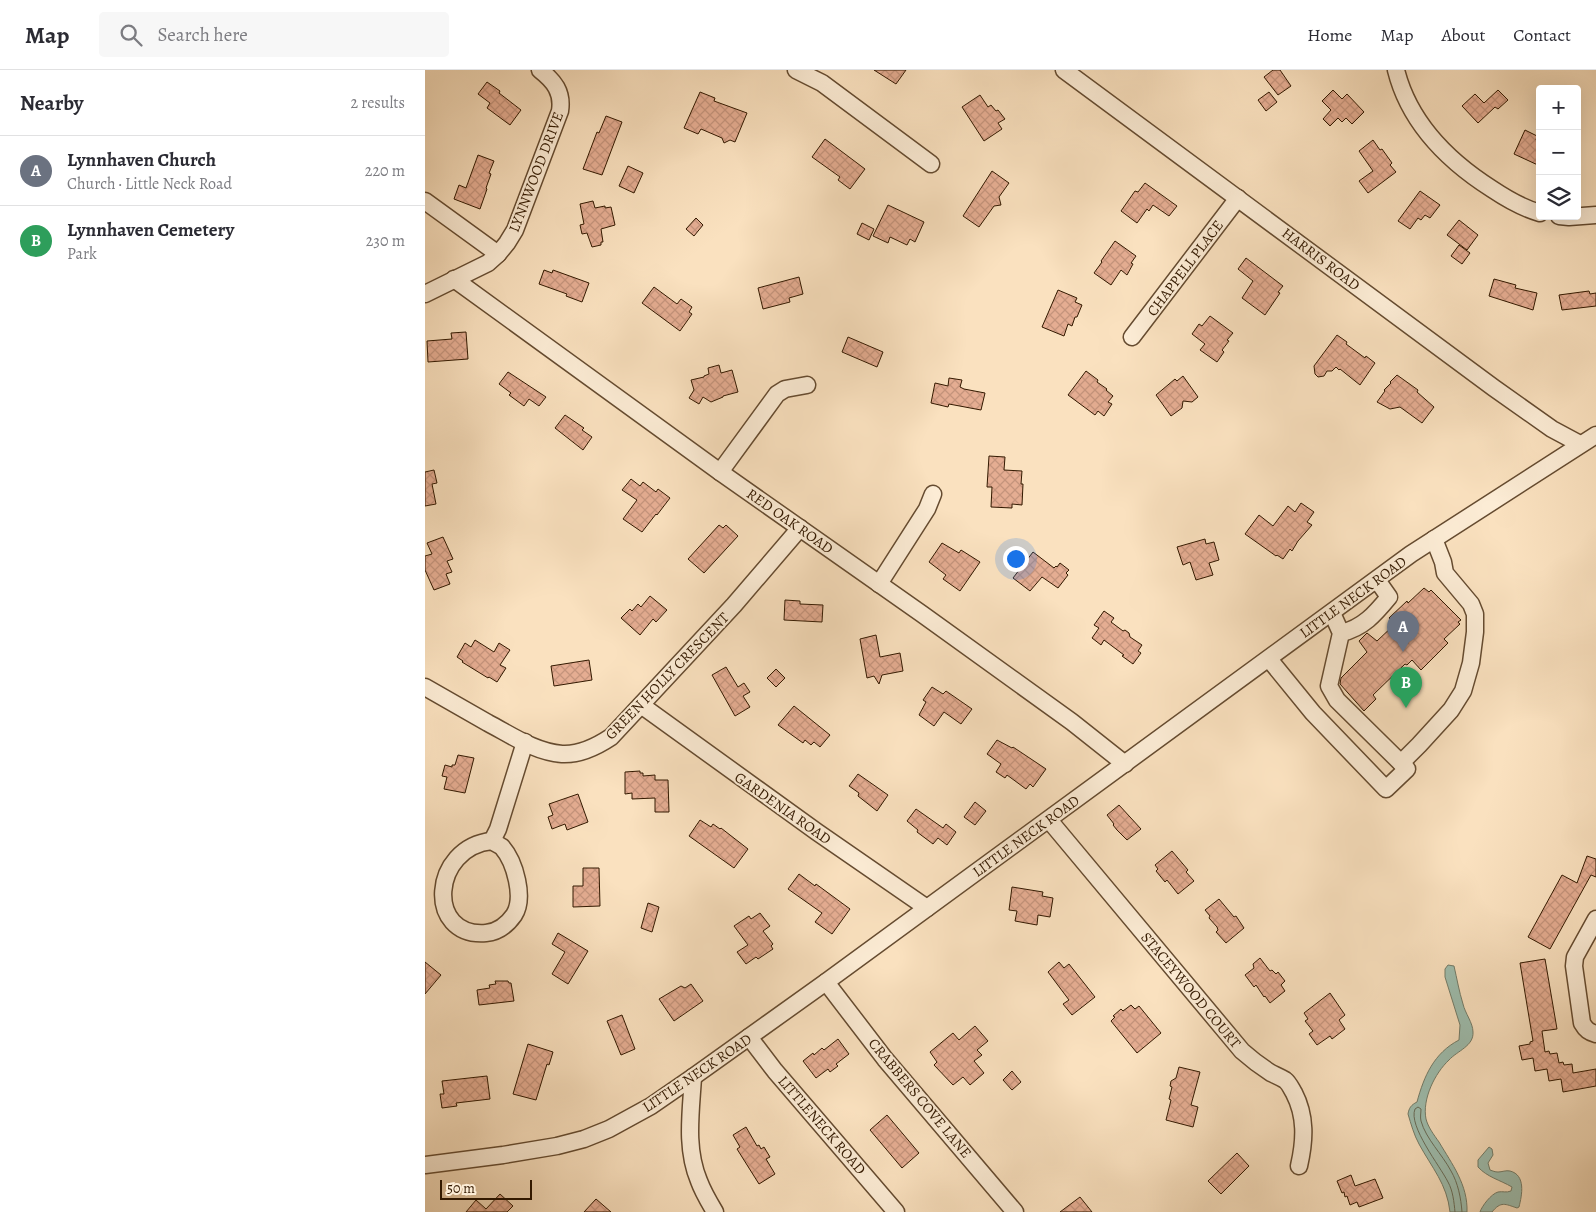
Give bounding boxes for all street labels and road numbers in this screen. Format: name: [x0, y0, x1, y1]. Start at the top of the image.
street label: LYNNWOOD DRIVE: [504, 109, 568, 235]
street label: CHAPPELL PLACE: [1142, 216, 1228, 320]
street label: HARRIS ROAD: [1278, 223, 1364, 295]
street label: RED OAK ROAD: [743, 484, 837, 558]
street label: LITTLE NECK ROAD: [1296, 552, 1410, 642]
street label: GREEN HOLLY CRESCENT: [601, 607, 734, 744]
street label: GARDENIA ROAD: [731, 767, 835, 849]
street label: LITTLE NECK ROAD: [968, 790, 1084, 882]
street label: STACEYWOOD COURT: [1137, 928, 1246, 1053]
street label: LITTLE NECK ROAD: [638, 1029, 756, 1117]
street label: CRABBERS COVE LANE: [864, 1034, 976, 1162]
street label: LITTLENECK ROAD: [774, 1071, 870, 1179]

